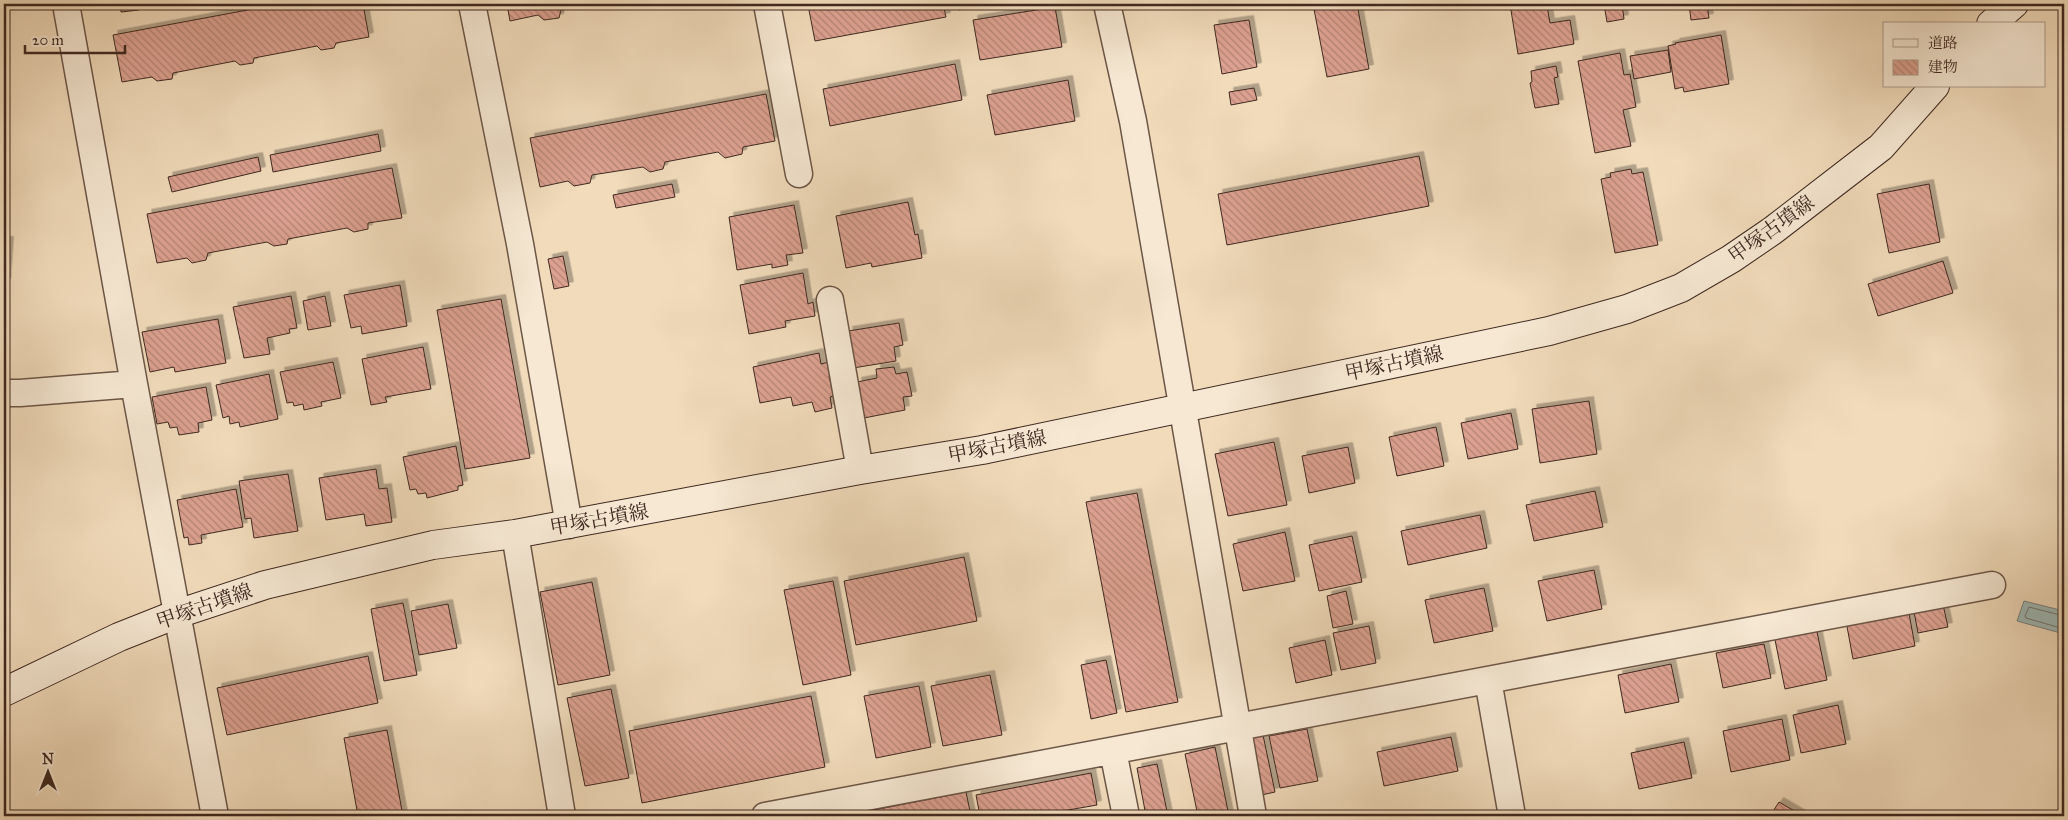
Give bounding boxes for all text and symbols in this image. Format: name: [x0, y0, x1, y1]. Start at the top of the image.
scale bar: [25, 22, 125, 54]
legend: [1883, 22, 2046, 88]
text: 20 m: [32, 31, 64, 49]
text: 道路: [1928, 34, 1958, 52]
text: 建物: [1928, 58, 1958, 76]
street label: 甲塚古墳線: [1723, 190, 1819, 268]
street label: 甲塚古墳線: [1343, 341, 1445, 385]
street label: 甲塚古墳線: [946, 425, 1048, 467]
street label: 甲塚古墳線: [548, 498, 650, 540]
street label: 甲塚古墳線: [153, 578, 255, 634]
north arrow: [22, 748, 72, 798]
text: N: [42, 751, 54, 768]

